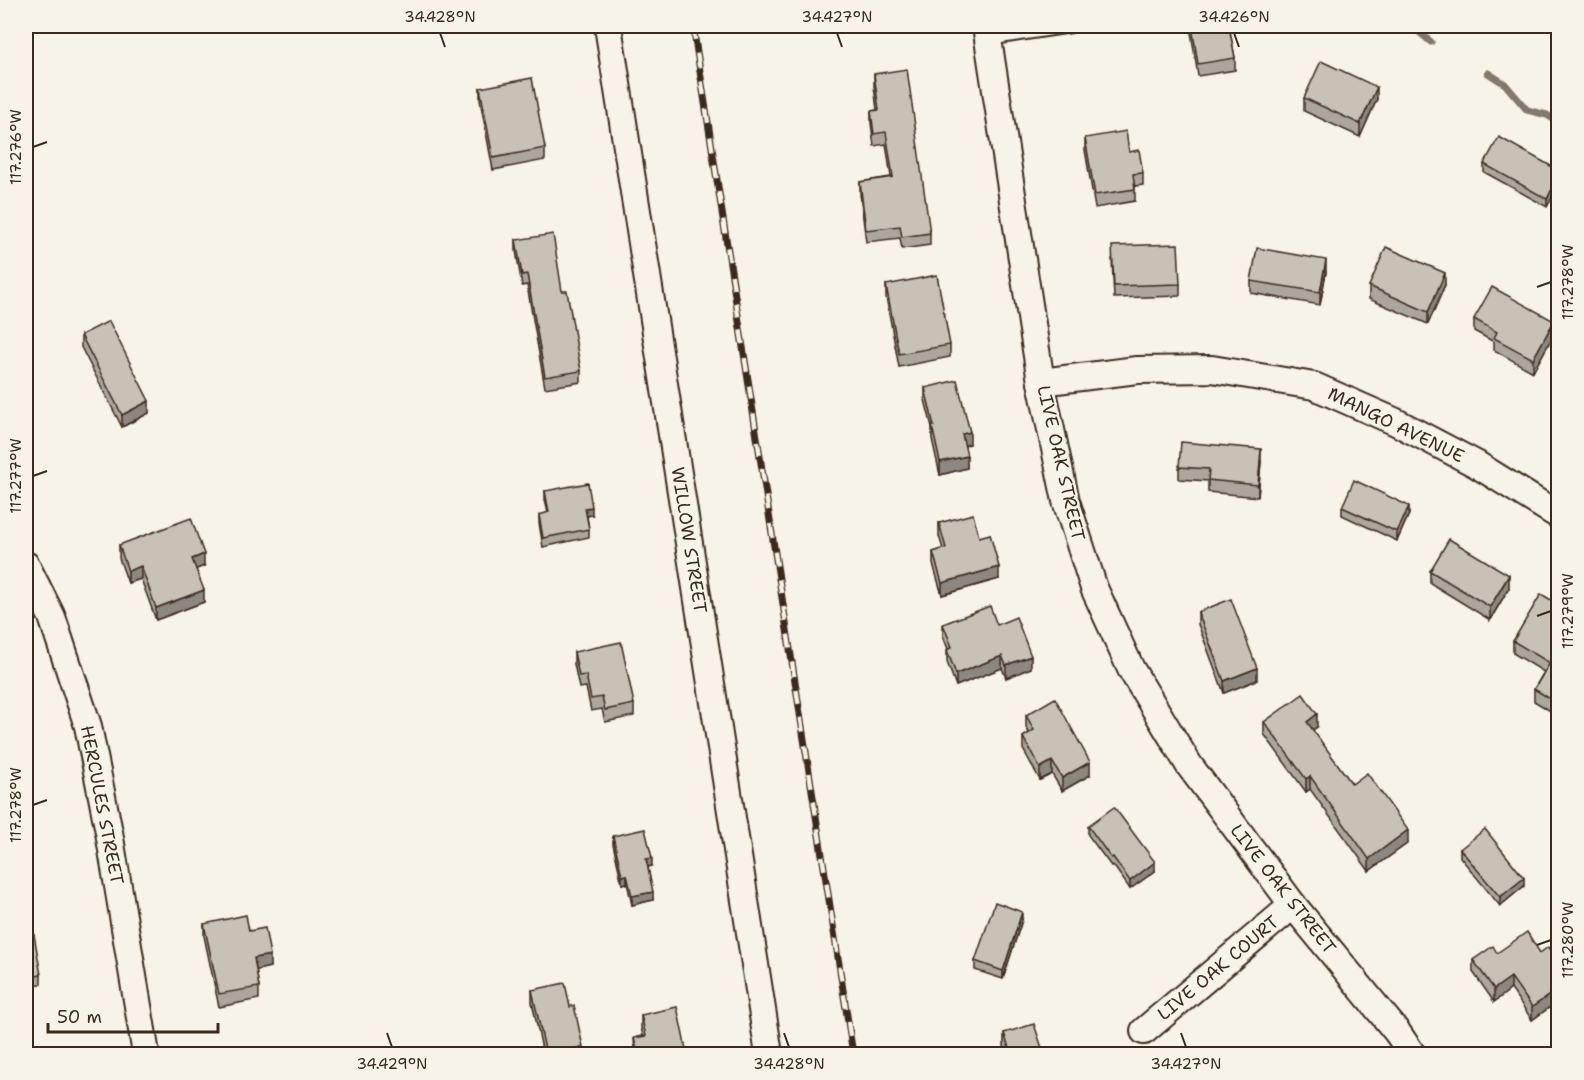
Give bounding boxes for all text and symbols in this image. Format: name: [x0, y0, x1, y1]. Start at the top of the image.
text: 34.428°N: [404, 7, 476, 27]
text: 34.427°N: [802, 7, 872, 27]
text: 34.426°N: [1198, 7, 1270, 27]
text: 117.276°W: [6, 109, 26, 185]
text: 117.278°W: [1558, 244, 1578, 320]
street label: MANGO AVENUE: [1324, 382, 1468, 468]
street label: LIVE OAK STREET: [1031, 383, 1091, 543]
text: 117.277°W: [6, 438, 26, 514]
street label: WILLOW STREET: [666, 465, 712, 615]
text: 117.279°W: [1558, 573, 1578, 649]
street label: HERCULES STREET: [75, 723, 129, 887]
text: 117.278°W: [6, 767, 26, 843]
street label: LIVE OAK STREET: [1225, 819, 1341, 959]
text: 117.280°W: [1558, 902, 1578, 978]
street label: LIVE OAK COURT: [1152, 910, 1284, 1026]
scale bar: [48, 996, 218, 1034]
text: 50 m: [57, 1005, 102, 1029]
text: 34.429°N: [356, 1054, 428, 1074]
text: 34.428°N: [753, 1054, 825, 1074]
text: 34.427°N: [1151, 1054, 1221, 1074]

